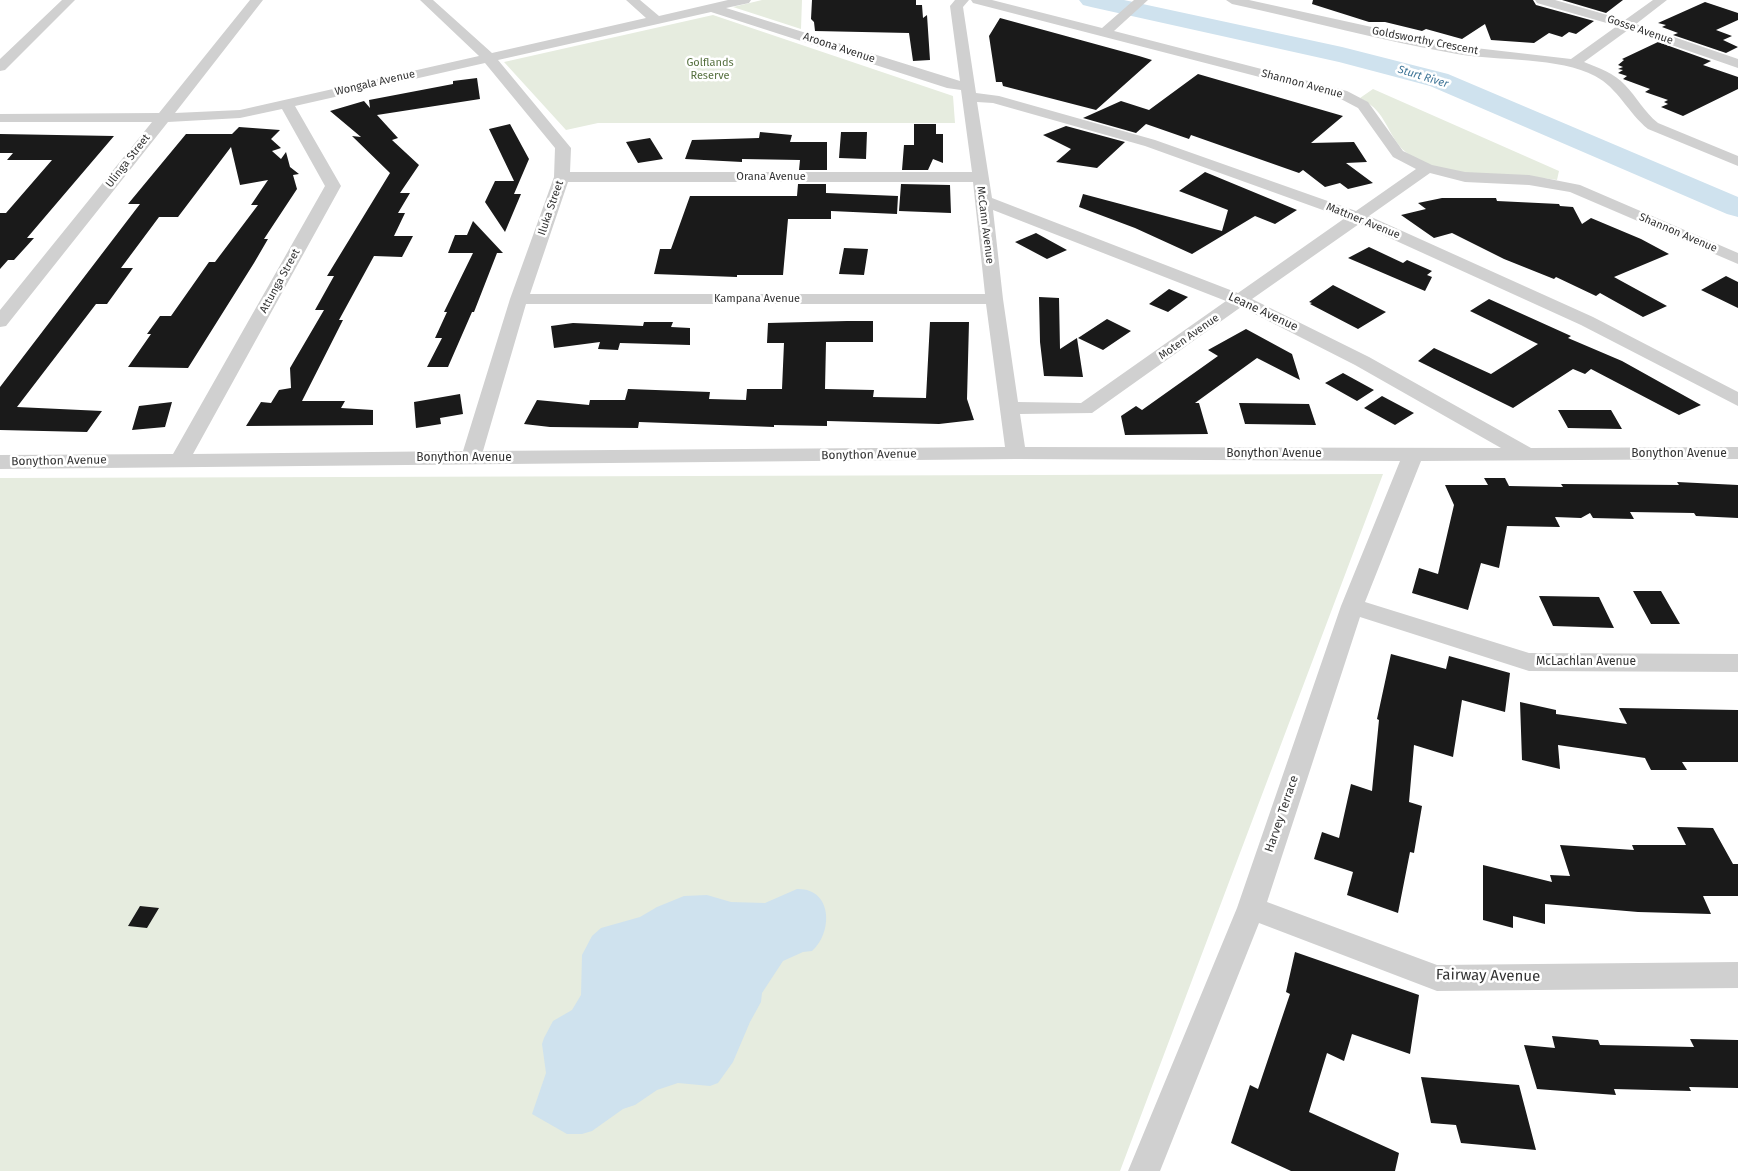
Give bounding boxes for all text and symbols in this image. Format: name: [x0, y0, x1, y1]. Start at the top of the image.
street label: Gosse Avenue: [1605, 13, 1675, 47]
street label: Goldsworthy Crescent: [1371, 24, 1479, 58]
street label: Aroona Avenue: [801, 30, 877, 66]
park label: Golflands Reserve: [686, 56, 734, 82]
water label: Sturt River: [1396, 63, 1450, 91]
street label: Wongala Avenue: [334, 67, 416, 99]
street label: Shannon Avenue: [1260, 67, 1344, 101]
street label: Ulinga Street: [103, 132, 153, 190]
street label: Orana Avenue: [736, 170, 806, 184]
street label: Iluka Street: [535, 179, 567, 237]
street label: McCann Avenue: [974, 185, 996, 265]
street label: Mattner Avenue: [1324, 200, 1402, 242]
street label: Shannon Avenue: [1637, 211, 1719, 255]
street label: Attunga Street: [257, 247, 303, 315]
street label: Leane Avenue: [1226, 290, 1300, 334]
street label: Kampana Avenue: [714, 292, 800, 306]
street label: Moten Avenue: [1156, 311, 1222, 363]
street label: Bonython Avenue: [821, 447, 917, 463]
street label: Bonython Avenue: [1226, 447, 1322, 461]
street label: Bonython Avenue: [1631, 447, 1727, 461]
street label: Bonython Avenue: [416, 451, 512, 465]
street label: Bonython Avenue: [11, 453, 107, 469]
street label: McLachlan Avenue: [1536, 655, 1636, 669]
street label: Harvey Terrace: [1262, 774, 1302, 854]
street label: Fairway Avenue: [1436, 966, 1540, 986]

